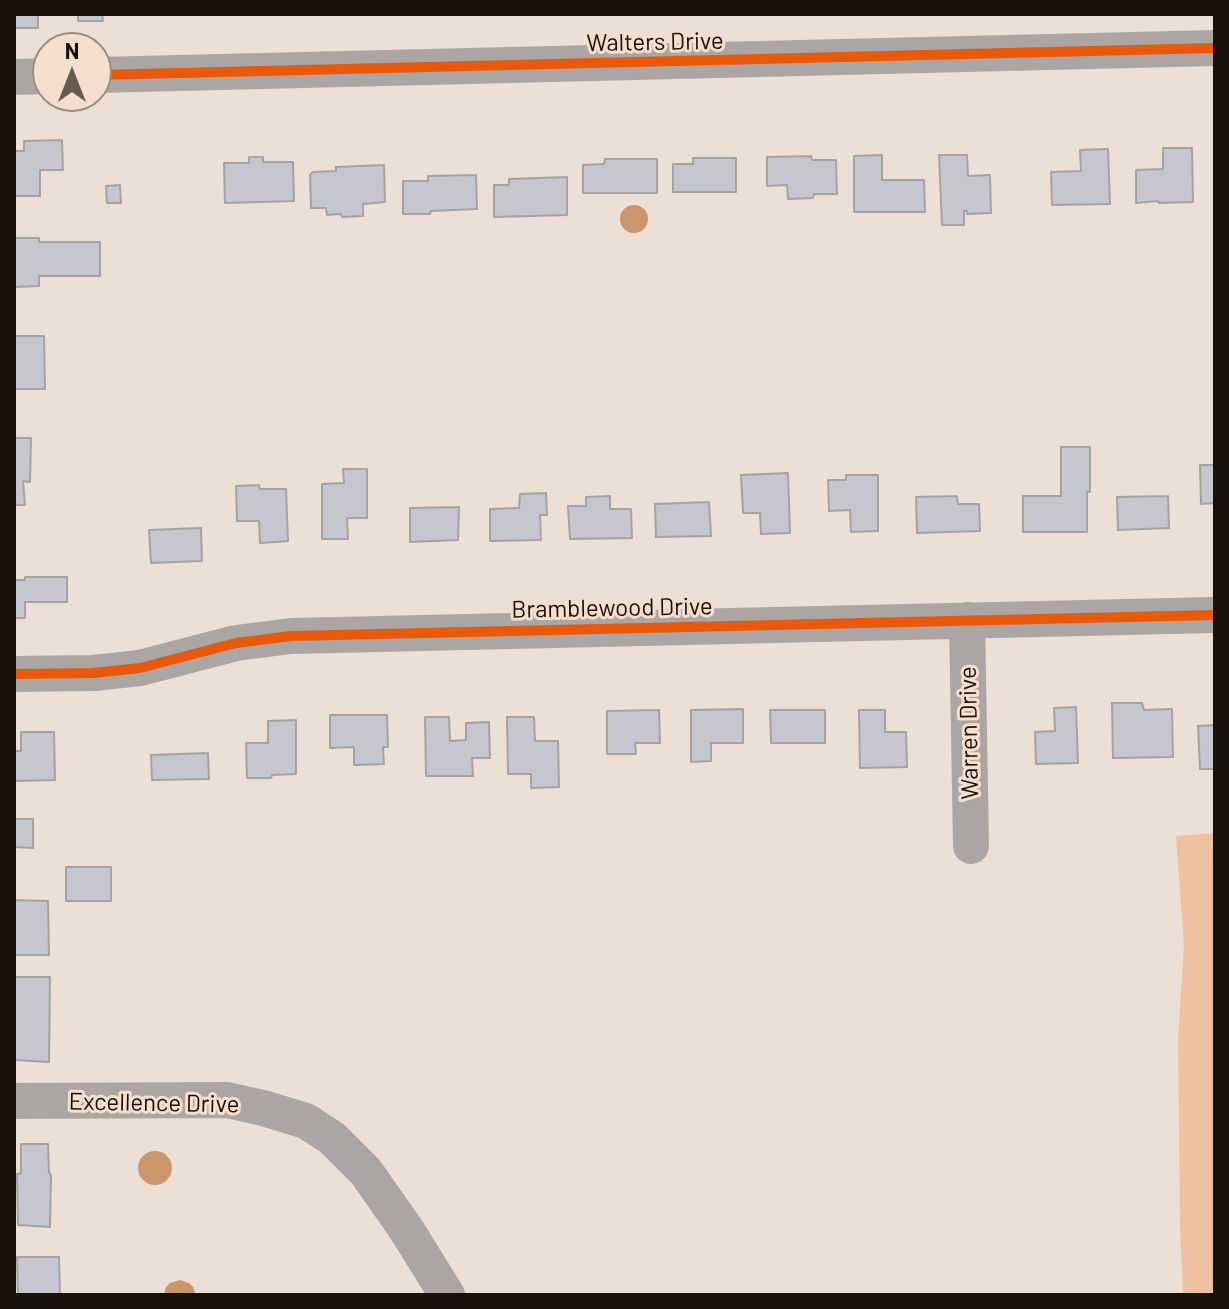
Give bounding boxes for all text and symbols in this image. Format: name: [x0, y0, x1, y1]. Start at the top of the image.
street label: Walters Drive: [586, 26, 724, 58]
north arrow: [32, 32, 112, 112]
text: N: [65, 37, 79, 63]
street label: Bramblewood Drive: [511, 592, 713, 624]
street label: Warren Drive: [953, 666, 985, 800]
street label: Excellence Drive: [68, 1087, 240, 1119]

